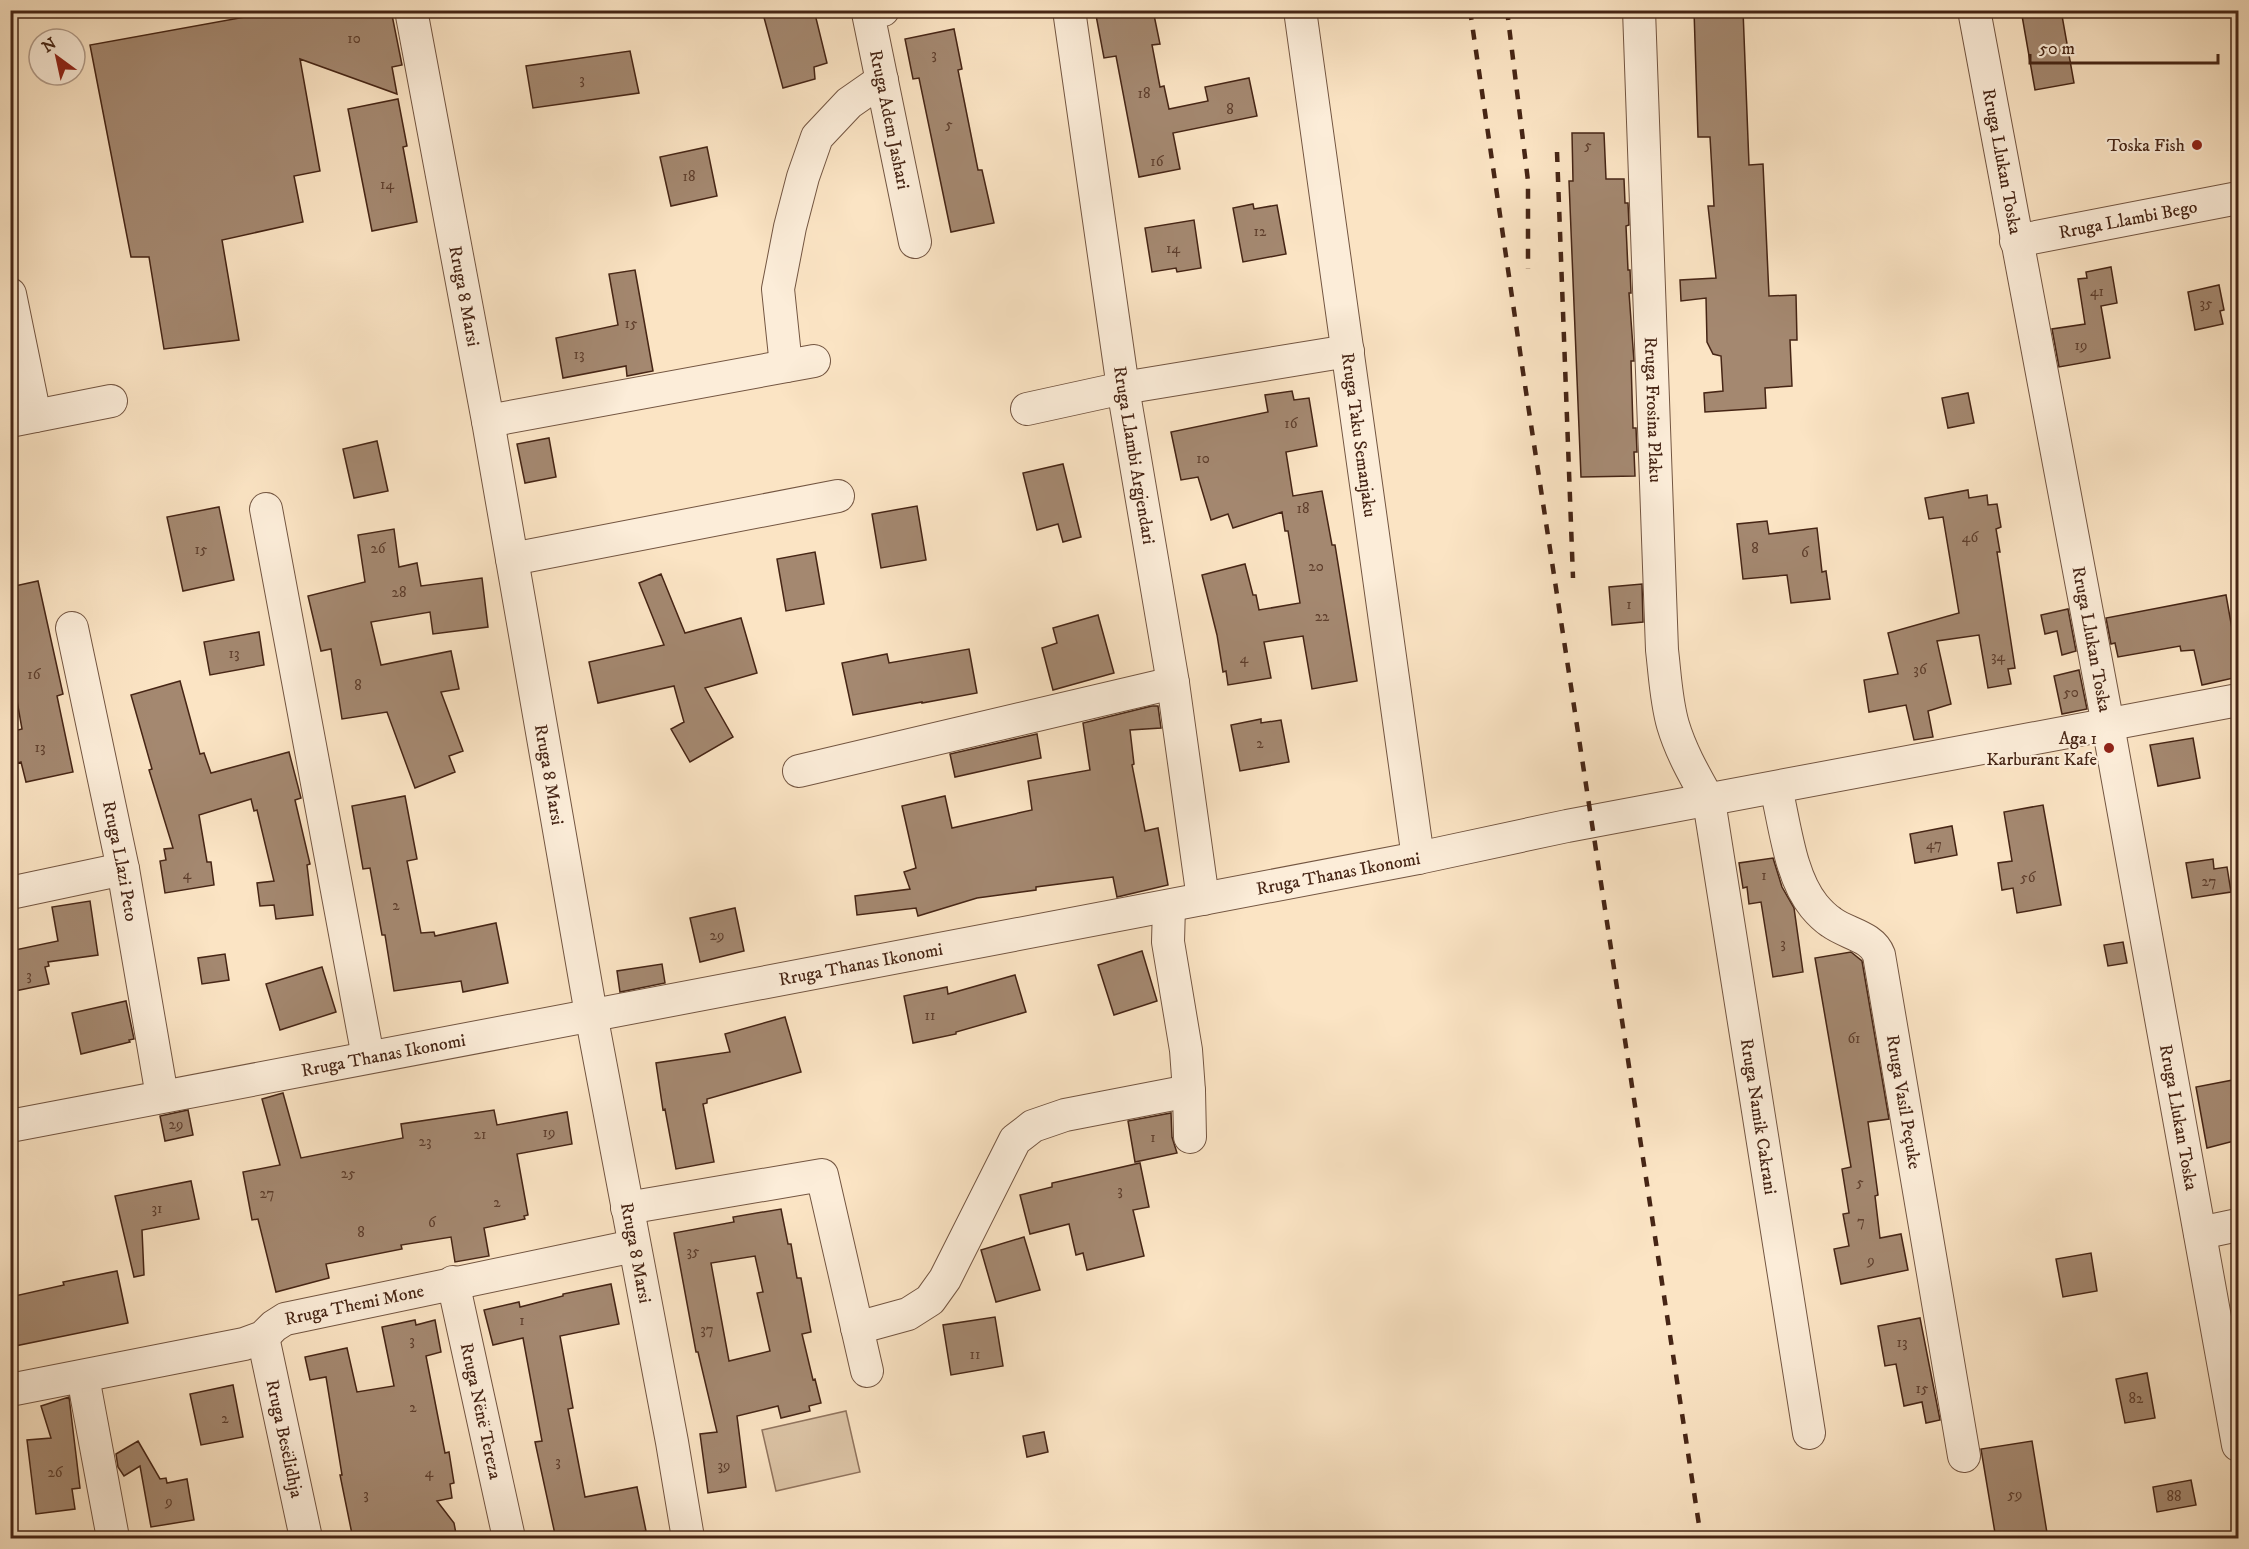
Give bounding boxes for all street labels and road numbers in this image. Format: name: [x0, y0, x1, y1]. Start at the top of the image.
street label: Rruga Adem Jashari: [864, 48, 914, 191]
street label: Rruga Llukan Toska: [1977, 87, 2026, 237]
street label: Rruga Llambi Bego: [2057, 196, 2200, 244]
street label: Rruga 8 Marsi: [443, 244, 484, 348]
street label: Rruga Frosina Plaku: [1639, 336, 1666, 483]
street label: Rruga Taku Semanjaku: [1336, 351, 1380, 519]
street label: Rruga Llambi Argjendari: [1108, 365, 1159, 546]
street label: Rruga Llukan Toska: [2066, 565, 2115, 714]
street label: Rruga 8 Marsi: [529, 723, 568, 827]
street label: Rruga Llazi Peto: [97, 799, 142, 923]
street label: Rruga Thanas Ikonomi: [1254, 848, 1422, 901]
street label: Rruga Thanas Ikonomi: [777, 939, 945, 991]
street label: Rruga Thanas Ikonomi: [300, 1030, 467, 1082]
street label: Rruga Vasil Peçuke: [1881, 1033, 1925, 1171]
street label: Rruga Namik Cakrani: [1735, 1037, 1781, 1196]
street label: Rruga Llukan Toska: [2154, 1043, 2202, 1192]
street label: Rruga 8 Marsi: [615, 1201, 655, 1305]
street label: Rruga Themi Mone: [283, 1280, 426, 1331]
street label: Rruga Nënë Tereza: [455, 1341, 506, 1482]
street label: Rruga Besëlidhja: [260, 1378, 307, 1500]

